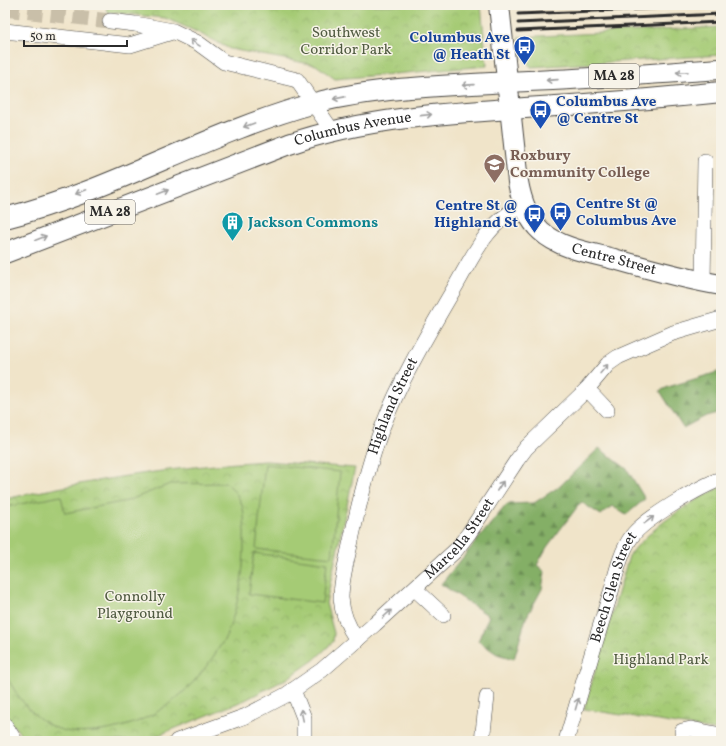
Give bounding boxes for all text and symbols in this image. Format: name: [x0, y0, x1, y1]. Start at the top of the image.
scale bar: [24, 22, 127, 48]
park label: Southwest Corridor Park: [300, 23, 392, 61]
place label: Columbus Ave @ Heath St: [410, 28, 510, 66]
text: 50 m: [30, 29, 56, 45]
bus stop icon: Columbus Ave @ Heath St: [512, 34, 538, 67]
one-way arrow: [189, 38, 201, 46]
road number: MA 28: [589, 64, 639, 88]
one-way arrow: [676, 68, 689, 75]
one-way arrow: [546, 76, 559, 84]
one-way arrow: [462, 81, 475, 88]
place label: Columbus Ave @ Centre St: [556, 92, 657, 130]
one-way arrow: [333, 94, 346, 102]
bus stop icon: Columbus Ave @ Centre St: [527, 98, 553, 131]
street label: Columbus Avenue: [292, 107, 413, 152]
one-way arrow: [419, 112, 432, 119]
one-way arrow: [243, 122, 255, 130]
place label: Roxbury Community College: [510, 146, 650, 184]
school or university icon: Roxbury Community College: [481, 152, 507, 185]
one-way arrow: [156, 188, 168, 196]
one-way arrow: [75, 189, 87, 197]
place label: Centre St @ Columbus Ave: [576, 194, 677, 232]
place label: Centre St @ Highland St: [434, 196, 518, 234]
road number: MA 28: [85, 200, 135, 224]
bus stop icon: Centre St @ Columbus Ave: [547, 200, 573, 233]
bus stop icon: Centre St @ Highland St: [521, 202, 547, 235]
building icon: Jackson Commons: [220, 210, 246, 243]
place label: Jackson Commons: [247, 213, 378, 234]
one-way arrow: [35, 234, 47, 242]
street label: Centre Street: [569, 238, 658, 281]
street label: Highland Street: [363, 354, 424, 458]
one-way arrow: [600, 363, 609, 374]
one-way arrow: [496, 480, 504, 492]
street label: Marcella Street: [420, 494, 499, 584]
one-way arrow: [644, 516, 655, 524]
street label: Beech Glen Street: [585, 527, 642, 645]
park label: Connolly Playground: [97, 587, 173, 625]
one-way arrow: [381, 610, 392, 619]
park label: Highland Park: [613, 650, 709, 671]
one-way arrow: [574, 697, 581, 710]
one-way arrow: [298, 709, 306, 722]

